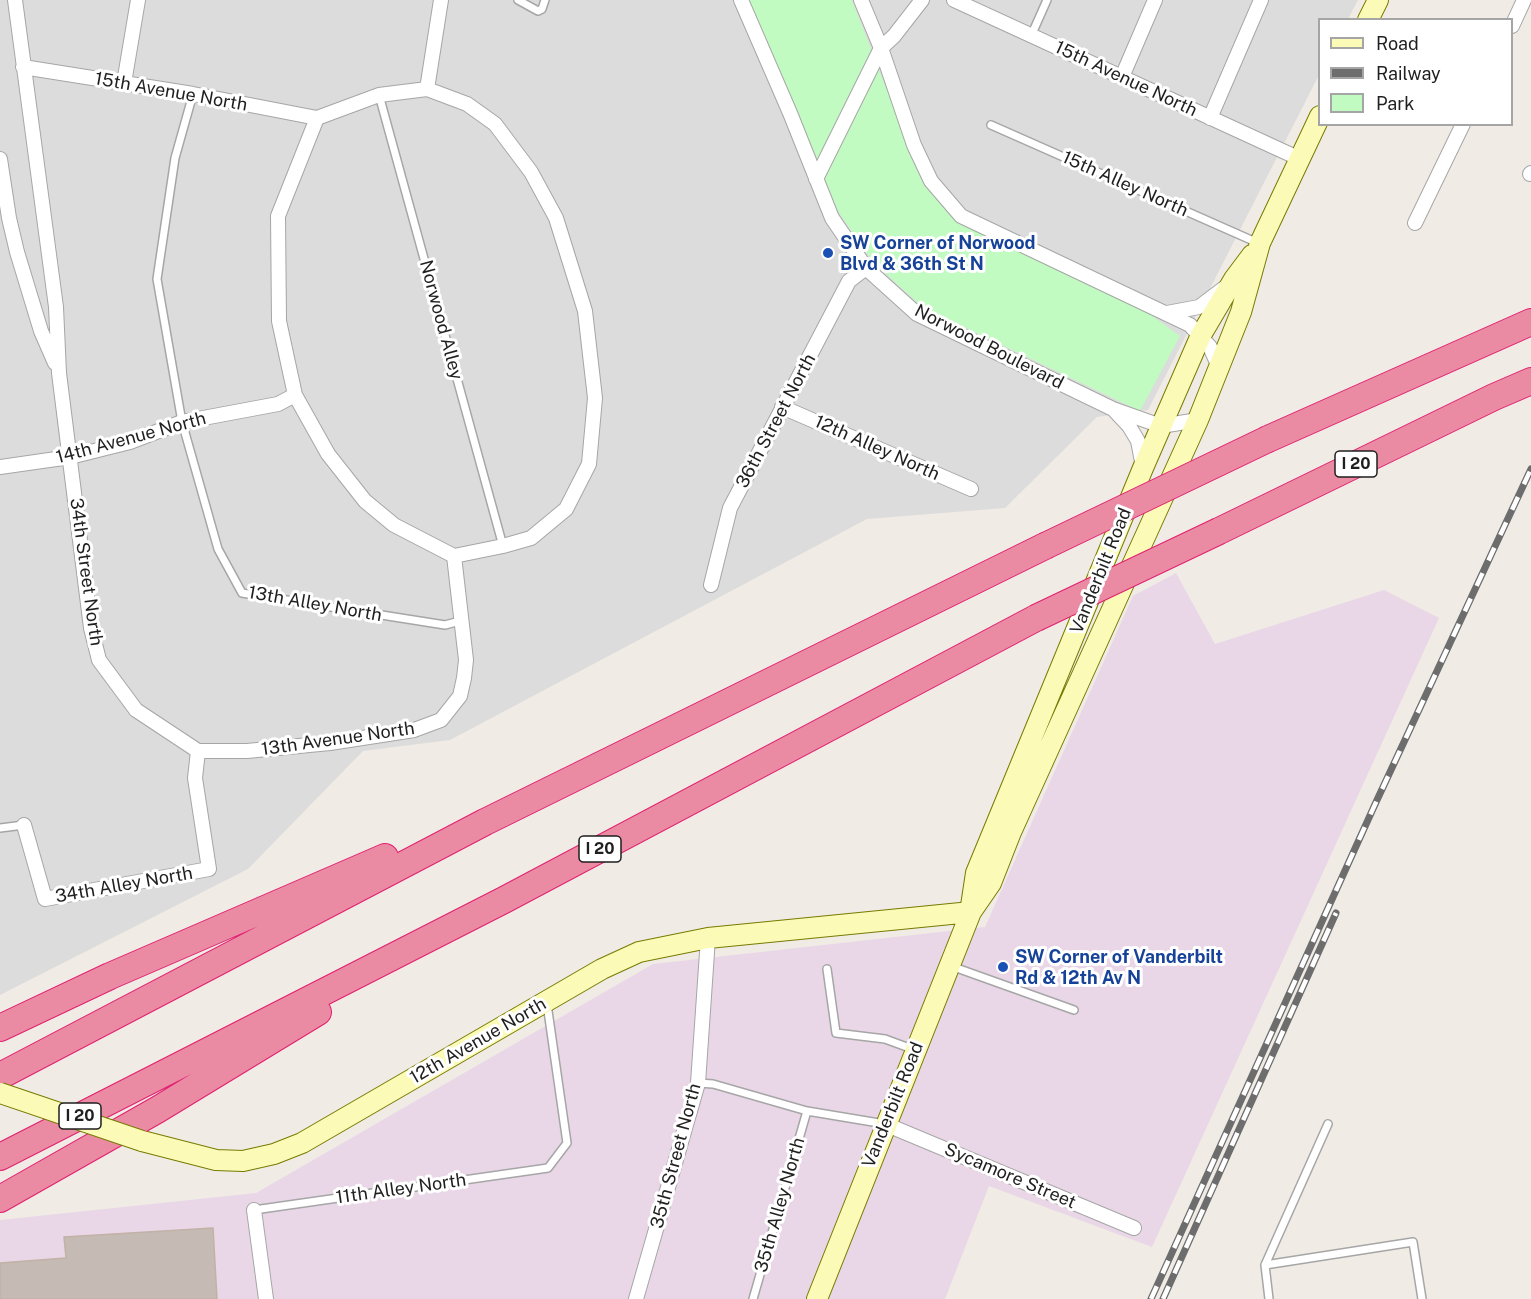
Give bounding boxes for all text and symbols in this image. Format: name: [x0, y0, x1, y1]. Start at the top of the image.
legend: [1318, 18, 1513, 126]
text: Road: [1376, 33, 1419, 54]
street label: 15th Avenue North: [1051, 37, 1201, 121]
text: Railway: [1376, 63, 1441, 84]
street label: 15th Avenue North: [93, 68, 249, 116]
text: Park: [1376, 93, 1414, 114]
street label: 15th Alley North: [1059, 147, 1191, 221]
place label: SW Corner of Norwood Blvd & 36th St N: [840, 232, 1036, 274]
marker: SW Corner of Norwood Blvd & 36th St N: [821, 246, 835, 260]
street label: Norwood Alley: [415, 258, 467, 382]
street label: Norwood Boulevard: [911, 300, 1067, 394]
street label: 36th Street North: [732, 350, 820, 492]
street label: 14th Avenue North: [54, 408, 208, 468]
street label: 12th Alley North: [811, 411, 943, 485]
road number: I 20: [1335, 451, 1377, 477]
street label: 34th Street North: [65, 497, 107, 647]
street label: Vanderbilt Road: [1066, 505, 1136, 637]
street label: 13th Alley North: [247, 582, 383, 626]
street label: 13th Avenue North: [260, 718, 416, 760]
road number: I 20: [579, 836, 621, 862]
street label: 34th Alley North: [54, 862, 194, 908]
place label: SW Corner of Vanderbilt Rd & 12th Av N: [1015, 946, 1223, 988]
marker: SW Corner of Vanderbilt Rd & 12th Av N: [996, 960, 1010, 974]
street label: 12th Avenue North: [406, 993, 550, 1089]
street label: Vanderbilt Road: [858, 1039, 928, 1171]
street label: 35th Street North: [646, 1081, 706, 1231]
road number: I 20: [59, 1103, 101, 1129]
street label: 35th Alley North: [750, 1135, 810, 1275]
street label: Sycamore Street: [941, 1139, 1079, 1213]
street label: 11th Alley North: [335, 1169, 467, 1209]

